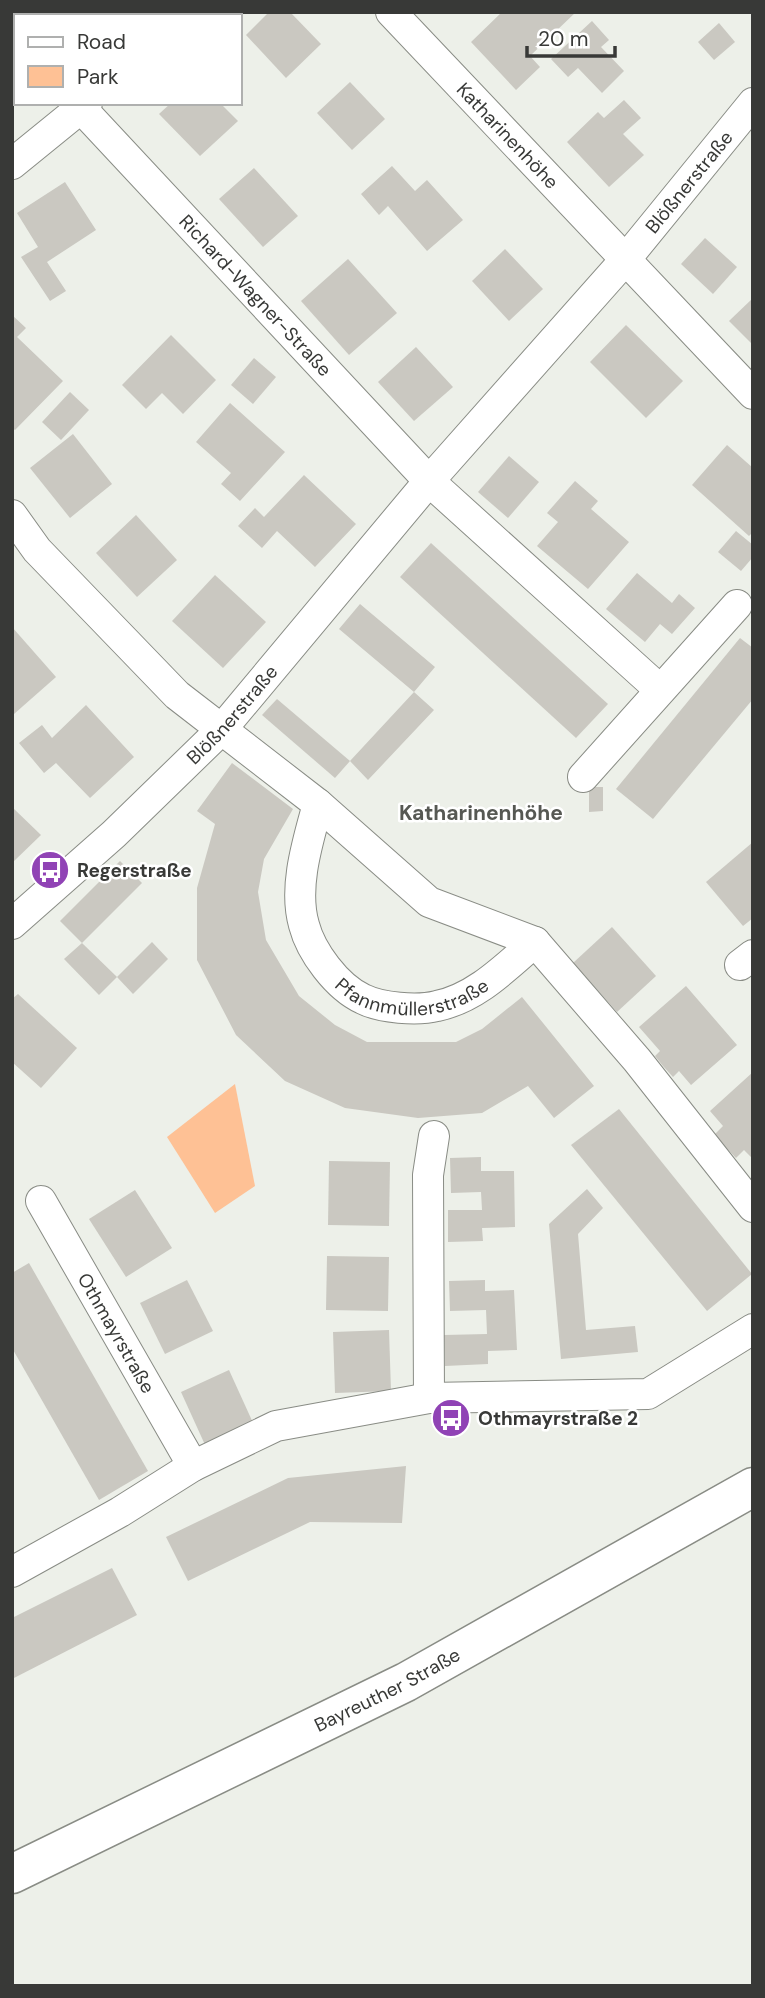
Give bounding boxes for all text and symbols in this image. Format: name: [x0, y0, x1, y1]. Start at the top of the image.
legend: [14, 14, 242, 105]
scale bar: [527, 14, 614, 58]
text: 20 m: [538, 25, 589, 53]
text: Road: [77, 28, 126, 56]
text: Park: [77, 63, 119, 91]
street label: Katharinenhöhe: [452, 77, 564, 194]
street label: Blößnerstraße: [639, 125, 738, 238]
street label: Richard-Wagner-Straße: [174, 209, 337, 381]
street label: Blößnerstraße: [181, 660, 283, 770]
district label: Katharinenhöhe: [399, 799, 563, 827]
bus stop icon: Regerstraße: [29, 849, 71, 891]
place label: Regerstraße: [77, 858, 192, 883]
street label: Pfannmüllerstraße: [333, 963, 493, 989]
text: Pfannmüllerstraße: [330, 972, 493, 1021]
street label: Othmayrstraße: [72, 1268, 161, 1398]
bus stop icon: Othmayrstraße 2: [430, 1397, 472, 1439]
place label: Othmayrstraße 2: [478, 1406, 638, 1431]
street label: Bayreuther Straße: [310, 1642, 464, 1737]

